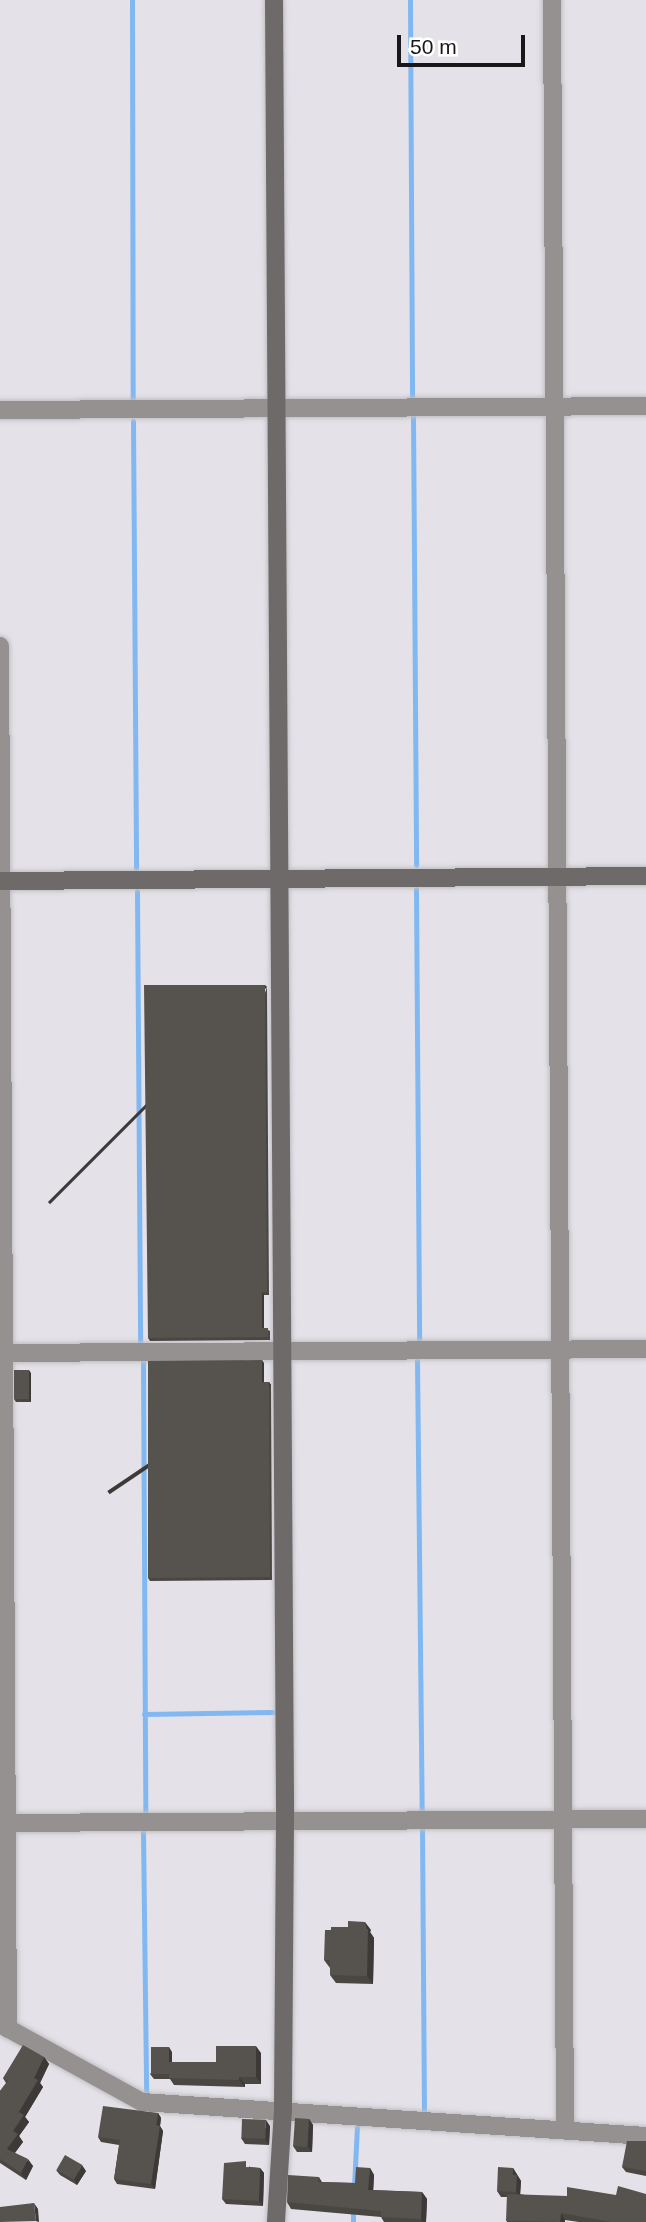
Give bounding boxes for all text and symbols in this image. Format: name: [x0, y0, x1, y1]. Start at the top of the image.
scale bar: [401, 21, 529, 65]
text: 50 m: [410, 35, 457, 58]

